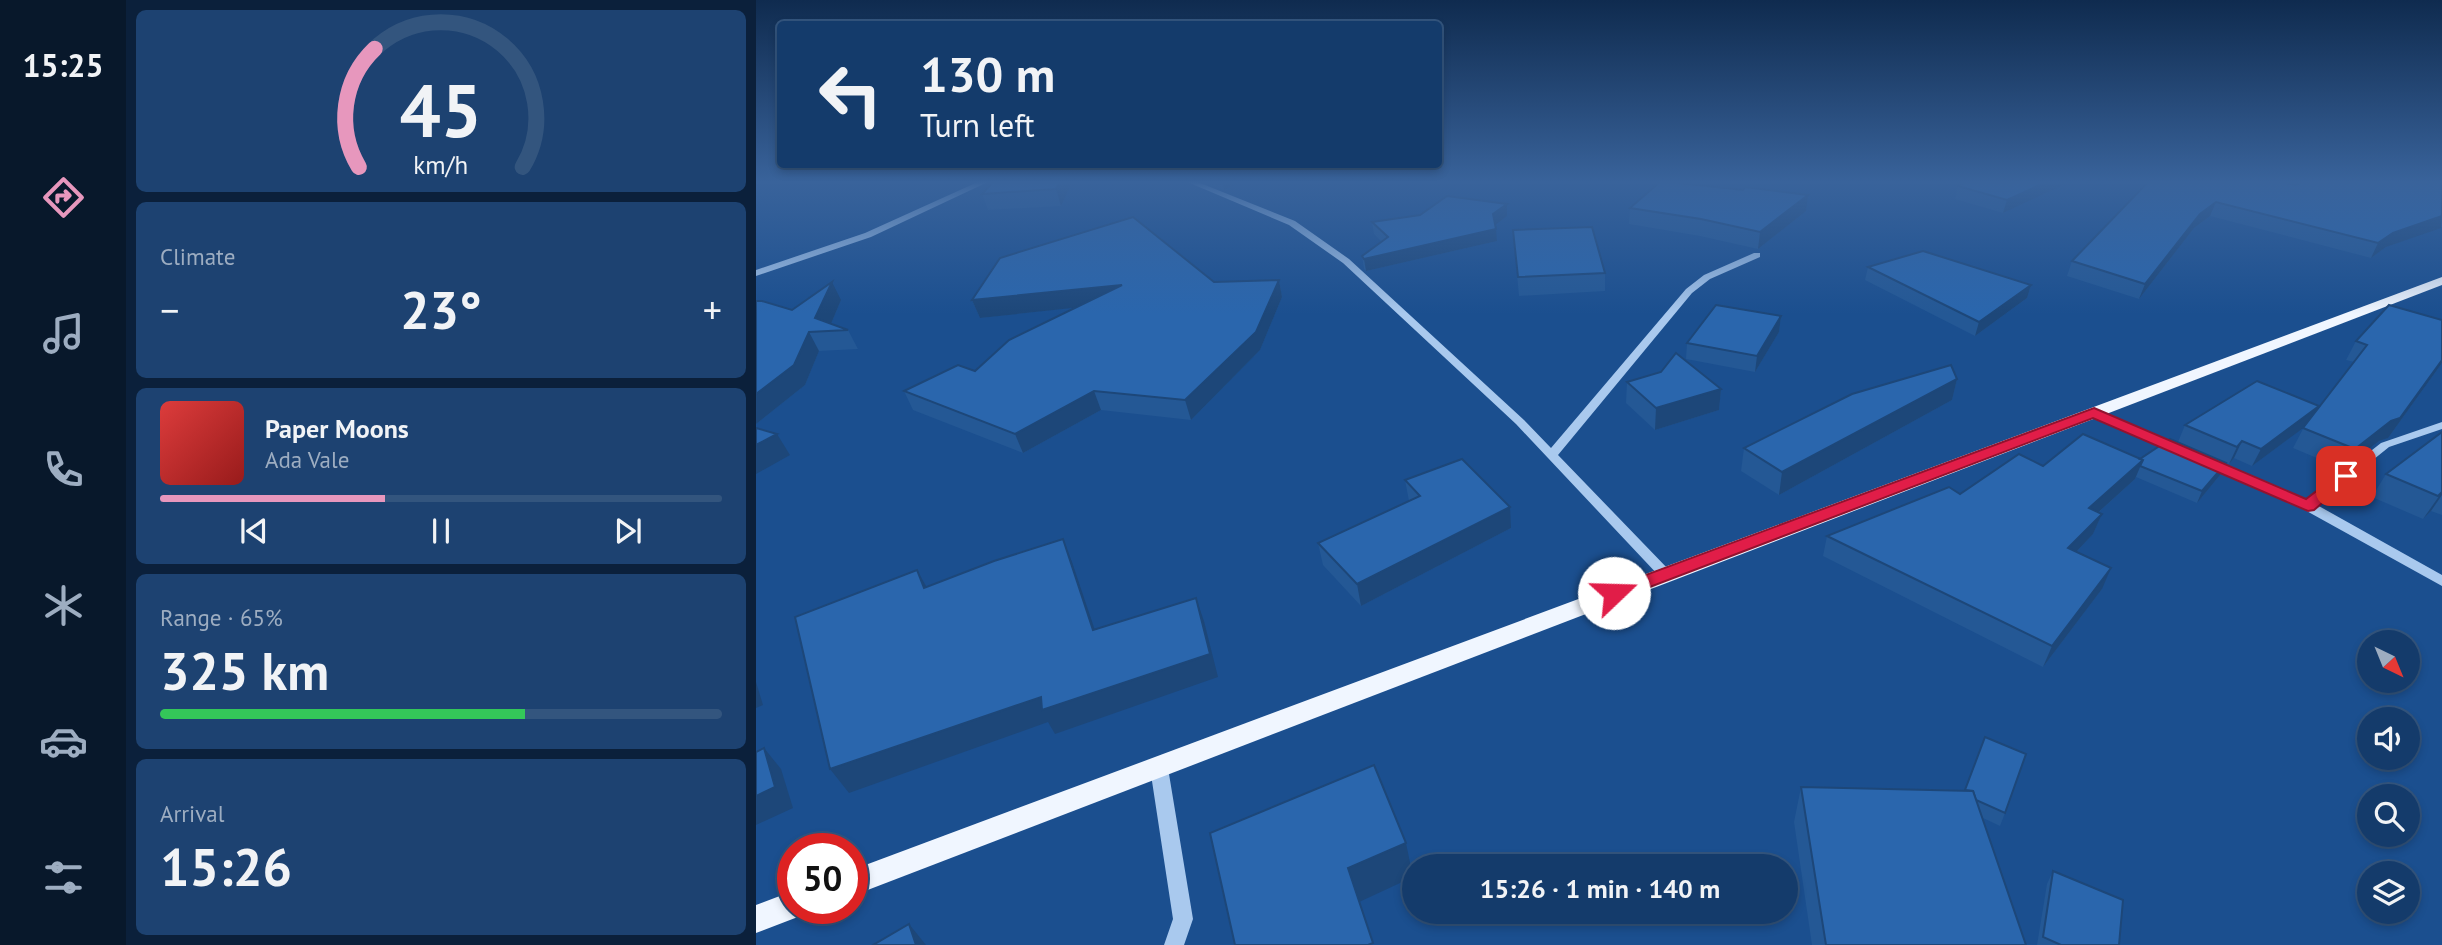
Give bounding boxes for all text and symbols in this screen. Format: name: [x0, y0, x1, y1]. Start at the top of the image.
text: 130 m: [920, 42, 1055, 106]
text: 15:25: [22, 44, 104, 86]
icon: left: [805, 49, 896, 140]
text: 45: [400, 63, 482, 157]
text: Turn left: [920, 104, 1035, 146]
text: km/h: [414, 149, 468, 181]
icon: directions: [39, 173, 88, 222]
text: Climate: [160, 242, 235, 271]
text: 23°: [400, 276, 482, 343]
text: −: [160, 285, 179, 334]
text: +: [703, 285, 722, 334]
icon: music: [39, 309, 88, 358]
text: Paper Moons: [265, 412, 409, 445]
icon: phone: [39, 445, 88, 494]
text: Ada Vale: [265, 445, 349, 474]
pin: [2316, 446, 2376, 506]
icon: arrive: [2327, 457, 2365, 495]
icon: previous: [235, 512, 273, 550]
icon: pause: [422, 512, 460, 550]
icon: next: [609, 512, 647, 550]
position arrow: [1577, 556, 1651, 630]
icon: climate: [39, 581, 88, 630]
text: Range · 65%: [160, 603, 283, 632]
north arrow: [2357, 630, 2420, 693]
map controls: [2357, 630, 2420, 924]
text: 325 km: [160, 637, 329, 704]
button: sound: [2357, 707, 2420, 770]
icon: car: [39, 717, 88, 766]
button: search: [2357, 784, 2420, 847]
text: Arrival: [160, 799, 224, 828]
text: 15:26: [160, 833, 292, 900]
speed limit sign: 50: [777, 833, 868, 924]
icon: filters: [39, 853, 88, 902]
button: layers: [2357, 861, 2420, 924]
text: 15:26 · 1 min · 140 m: [1480, 872, 1720, 905]

